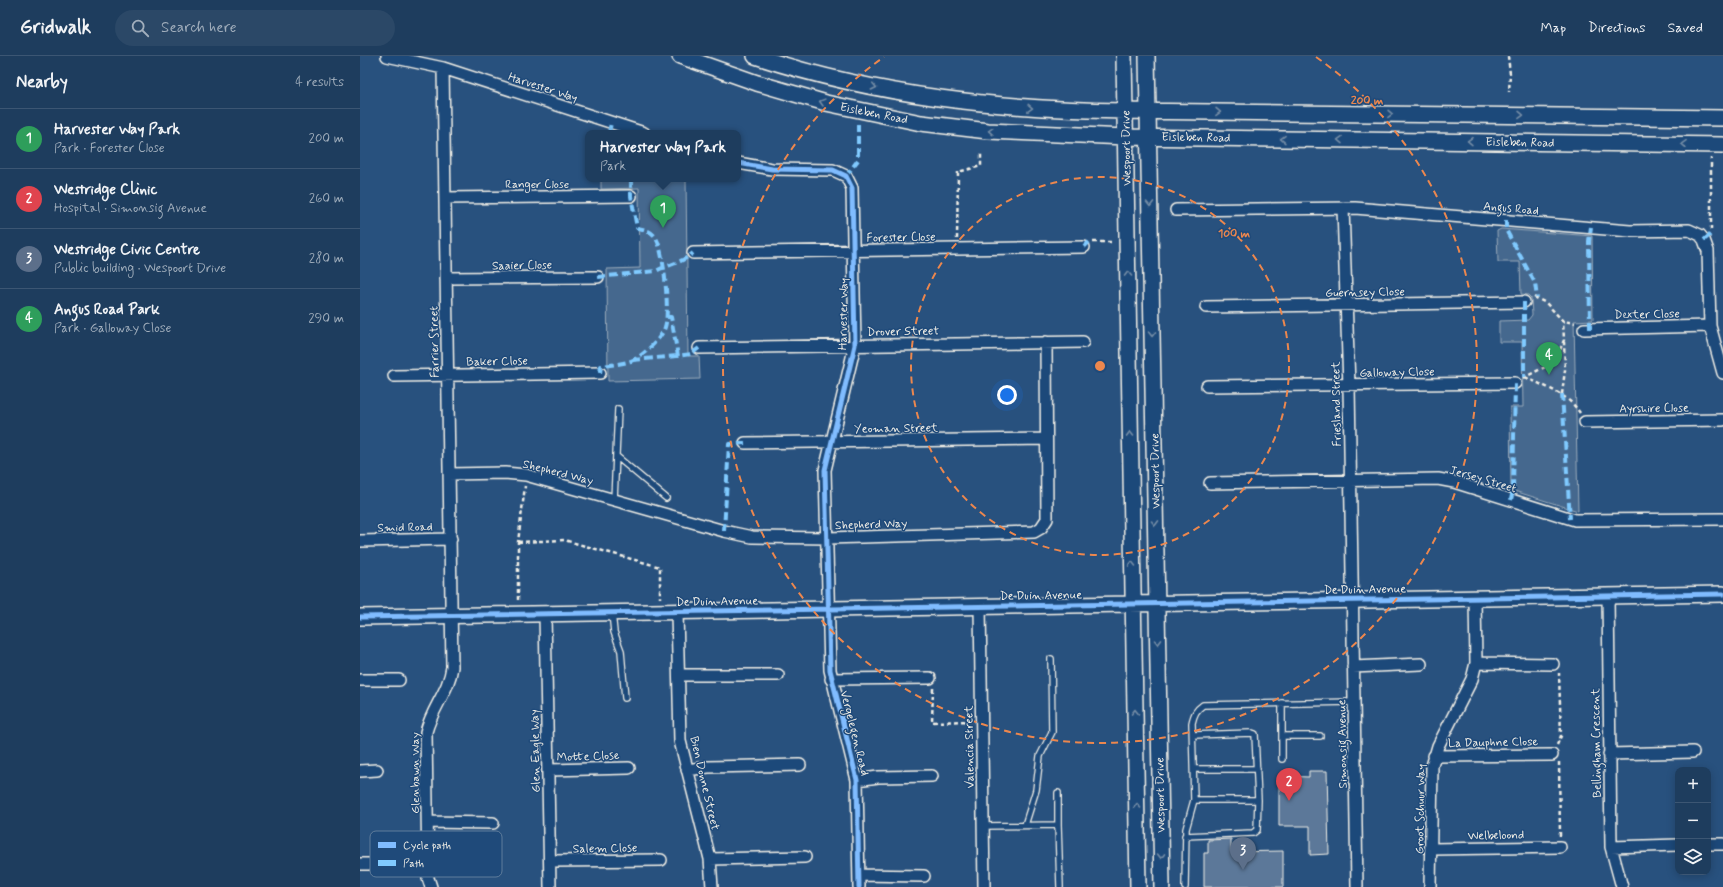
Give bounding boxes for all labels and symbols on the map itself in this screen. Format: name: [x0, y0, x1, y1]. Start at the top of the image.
street label: Harvester Way: [506, 69, 580, 107]
one-way arrow: [871, 82, 877, 91]
text: 200 m: [1351, 93, 1384, 109]
one-way arrow: [818, 99, 825, 107]
street label: Eisleben Road: [839, 100, 909, 128]
one-way arrow: [1027, 103, 1033, 112]
one-way arrow: [1215, 108, 1221, 116]
street label: Wespoort Drive: [1118, 110, 1136, 186]
one-way arrow: [1387, 110, 1393, 118]
one-way arrow: [1518, 111, 1524, 119]
one-way arrow: [988, 127, 994, 136]
street label: Eisleben Road: [1161, 129, 1231, 147]
street label: Eisleben Road: [1485, 134, 1555, 152]
one-way arrow: [1280, 135, 1286, 143]
one-way arrow: [1337, 135, 1343, 144]
one-way arrow: [1467, 137, 1473, 145]
one-way arrow: [1681, 140, 1687, 149]
street label: Ranger Close: [505, 177, 569, 193]
pin: 1: [650, 195, 676, 228]
street label: Angus Road: [1482, 199, 1539, 220]
one-way arrow: [1146, 201, 1154, 207]
text: 100 m: [1218, 226, 1251, 242]
street label: Forester Close: [866, 229, 936, 247]
street label: Saaier Close: [492, 257, 552, 275]
one-way arrow: [1124, 271, 1132, 277]
street label: Harvester Way: [835, 278, 853, 350]
street label: Guernsey Close: [1325, 284, 1405, 302]
street label: Farrier Street: [426, 306, 444, 378]
street label: Dexter Close: [1614, 306, 1680, 324]
street label: Drover Street: [867, 323, 940, 341]
one-way arrow: [1148, 331, 1156, 337]
pin: 4: [1536, 342, 1562, 375]
street label: Baker Close: [466, 353, 528, 371]
centre of rings: [1093, 359, 1107, 373]
street label: Friesland Street: [1328, 361, 1346, 447]
street label: Galloway Close: [1359, 364, 1435, 382]
your location: [997, 385, 1017, 405]
street label: Ayrshire Close: [1619, 400, 1689, 418]
street label: Yeoman Street: [854, 420, 938, 438]
one-way arrow: [1126, 431, 1134, 437]
street label: Wespoort Drive: [1147, 433, 1165, 509]
street label: Shepherd Way: [521, 456, 595, 489]
street label: Jersey Street: [1447, 463, 1519, 497]
street label: Shepherd Way: [835, 516, 907, 534]
street label: Smid Road: [377, 520, 433, 536]
one-way arrow: [1151, 520, 1159, 526]
one-way arrow: [1128, 561, 1136, 567]
street label: De Duin Avenue: [1324, 581, 1406, 599]
street label: De Duin Avenue: [1000, 587, 1082, 605]
street label: De Duin Avenue: [676, 593, 758, 611]
one-way arrow: [1154, 639, 1162, 645]
street label: Bellingham Crescent: [1588, 688, 1607, 798]
street label: Vergelegen Road: [835, 689, 872, 778]
street label: Simonsig Avenue: [1334, 699, 1353, 789]
street label: Valencia Street: [961, 705, 979, 789]
street label: Glen Eagle Way: [527, 709, 545, 793]
one-way arrow: [1131, 709, 1139, 715]
street label: Glenbawn Way: [408, 732, 424, 814]
street label: La Dauphne Close: [1448, 734, 1539, 752]
street label: Bien Donne Street: [685, 735, 723, 832]
street label: Motte Close: [556, 748, 620, 766]
street label: Wespoort Drive: [1152, 757, 1170, 833]
street label: Groot Schuur Way: [1412, 764, 1430, 854]
pin: 2: [1276, 768, 1302, 801]
one-way arrow: [1133, 803, 1141, 809]
street label: Welbeloond: [1468, 828, 1524, 844]
legend: [370, 831, 502, 877]
pin: 3: [1230, 837, 1256, 870]
text: Cycle path: [403, 839, 451, 853]
street label: Salem Close: [573, 840, 637, 858]
one-way arrow: [1157, 853, 1166, 859]
text: Path: [403, 857, 424, 871]

